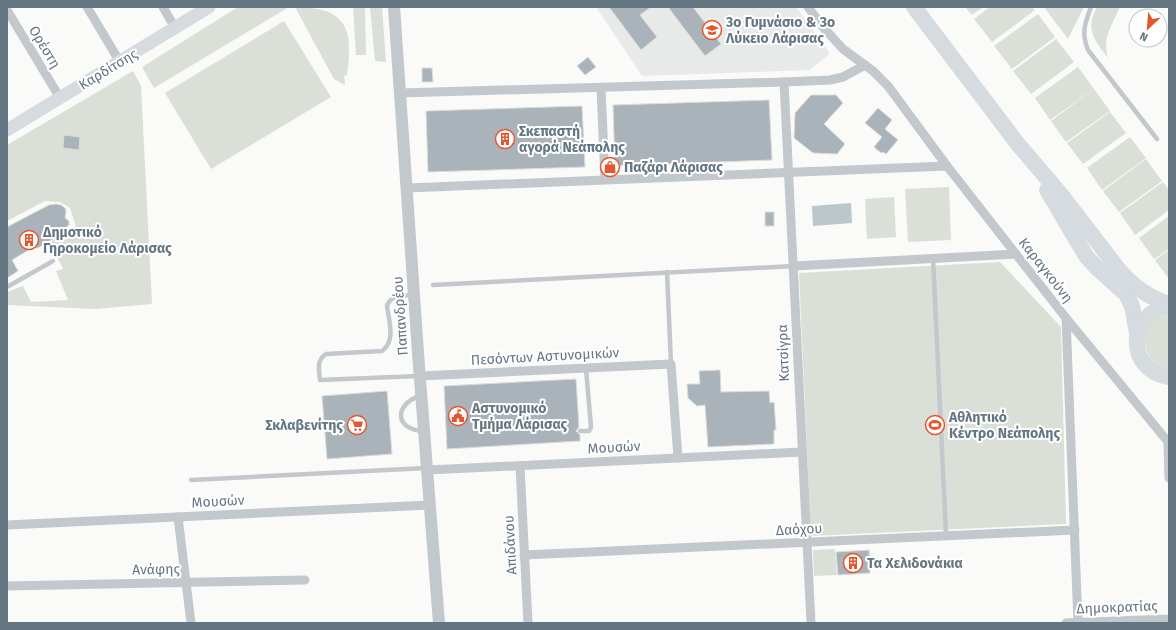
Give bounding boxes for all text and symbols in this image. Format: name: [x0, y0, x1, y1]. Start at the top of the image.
north arrow: [1128, 8, 1168, 48]
place label: 3ο Γυμνάσιο & 3ο Λύκειο Λάρισας: [725, 14, 835, 47]
school or university icon: 3ο Γυμνάσιο & 3ο Λύκειο Λάρισας: [701, 19, 723, 41]
street label: Ορέστη: [25, 23, 64, 72]
text: N: [1138, 29, 1150, 44]
street label: Καρδίτσης: [76, 45, 141, 94]
place label: Σκεπαστή αγορά Νεάπολης: [519, 123, 625, 156]
building icon: Σκεπαστή αγορά Νεάπολης: [494, 128, 516, 150]
shop icon: Παζάρι Λάρισας: [599, 156, 621, 178]
place label: Παζάρι Λάρισας: [624, 159, 723, 176]
place label: Δημοτικό Γηροκομείο Λάρισας: [42, 224, 172, 257]
building icon: Δημοτικό Γηροκομείο Λάρισας: [18, 229, 40, 251]
street label: Καραγκούνη: [1015, 234, 1076, 306]
street label: Παπανδρέου: [389, 276, 412, 356]
street label: Κατσίγρα: [774, 324, 793, 382]
street label: Πεσόντων Αστυνομικών: [470, 344, 620, 369]
place label: Αστυνομικό Τμήμα Λάρισας: [471, 400, 568, 433]
public building icon: Αστυνομικό Τμήμα Λάρισας: [447, 405, 469, 427]
place label: Αθλητικό Κέντρο Νεάπολης: [948, 409, 1060, 442]
supermarket icon: Σκλαβενίτης: [346, 414, 368, 436]
sports icon: Αθλητικό Κέντρο Νεάπολης: [924, 414, 946, 436]
place label: Σκλαβενίτης: [265, 417, 343, 434]
street label: Μουσών: [587, 438, 641, 457]
street label: Μουσών: [191, 492, 245, 511]
street label: Απιδάνου: [500, 515, 521, 575]
street label: Δαόχου: [775, 520, 823, 539]
building icon: Τα Χελιδονάκια: [842, 552, 864, 574]
place label: Τα Χελιδονάκια: [867, 555, 964, 572]
street label: Ανάφης: [132, 561, 181, 578]
street label: Δημοκρατίας: [1076, 598, 1158, 617]

